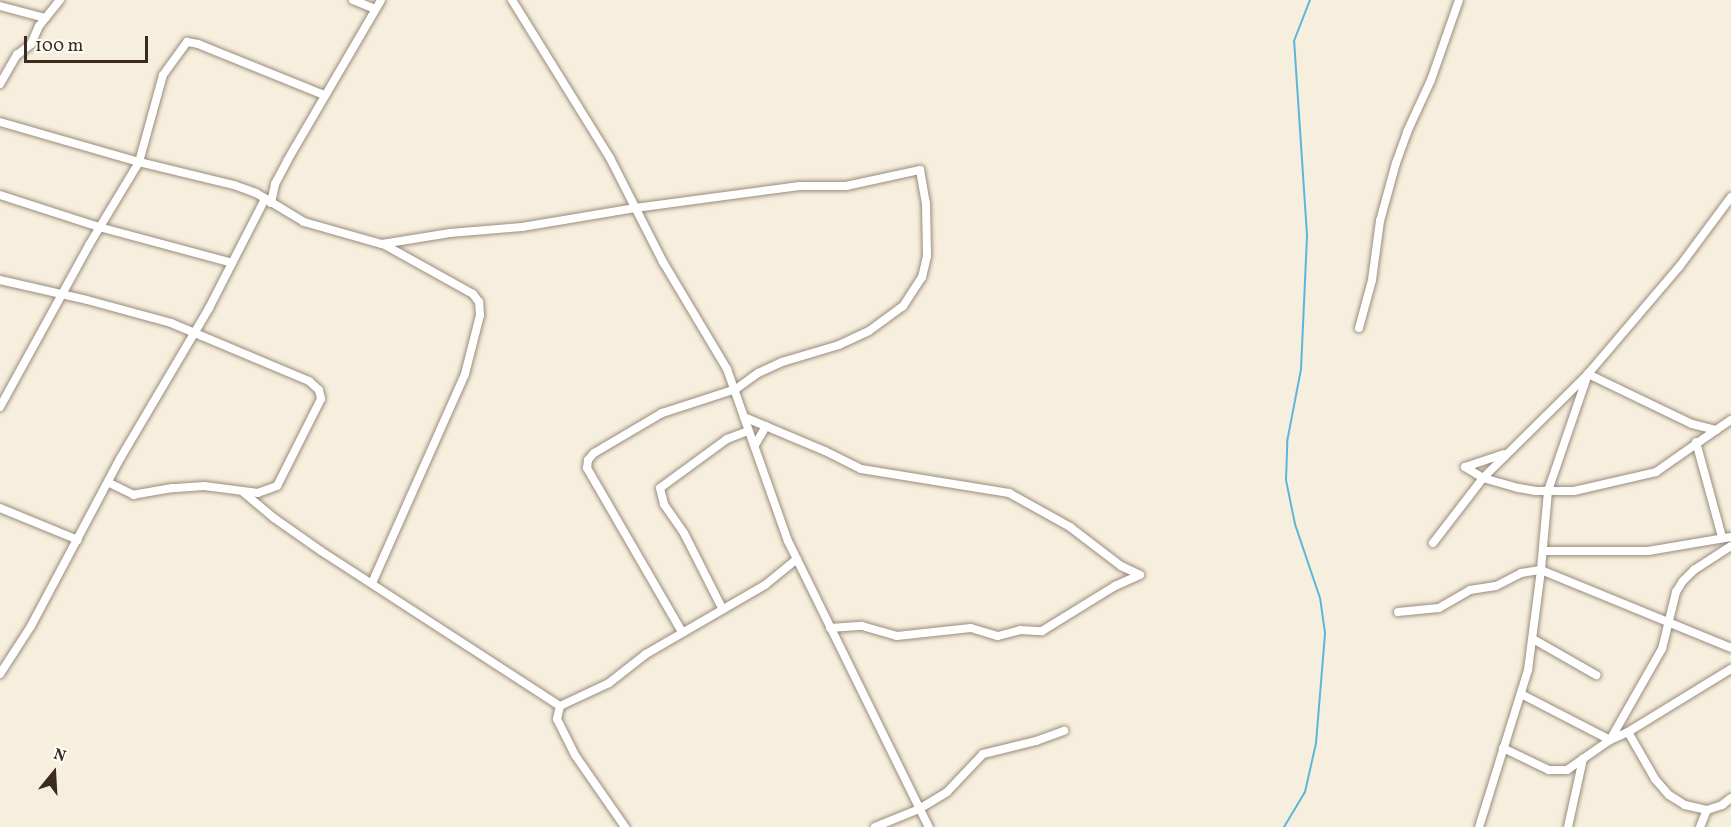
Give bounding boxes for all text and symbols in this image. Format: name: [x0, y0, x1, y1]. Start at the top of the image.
scale bar: [27, 24, 152, 62]
text: 100 m: [35, 34, 84, 59]
north arrow: [24, 743, 84, 803]
text: N: [51, 744, 68, 768]

